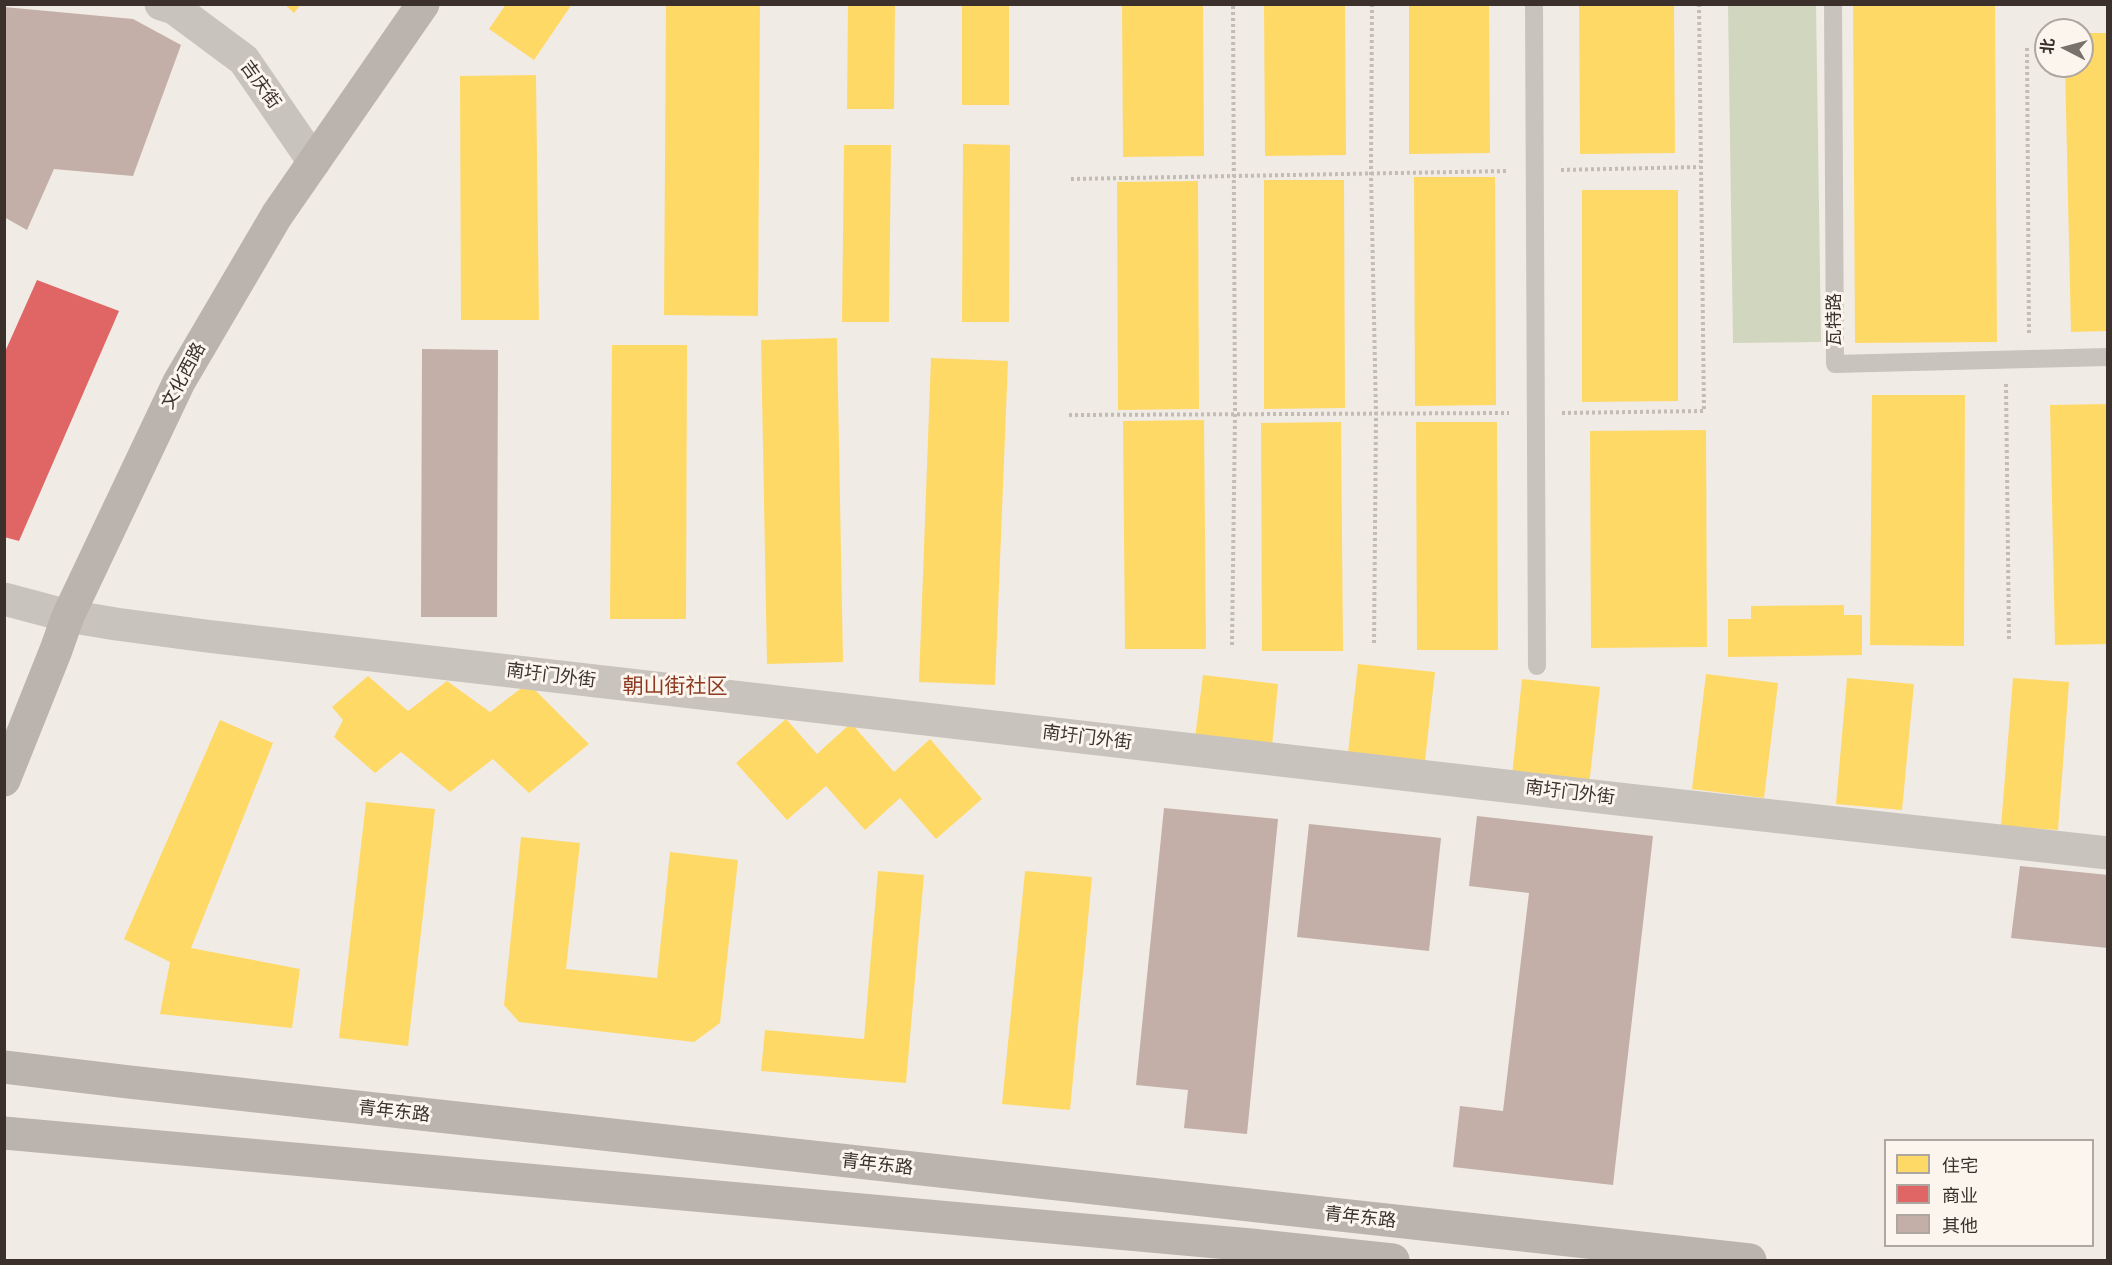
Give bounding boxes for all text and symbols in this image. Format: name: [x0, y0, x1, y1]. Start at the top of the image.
north arrow: [2034, 18, 2094, 78]
text: 北: [2037, 37, 2058, 55]
street label: 吉庆街: [235, 57, 285, 113]
street label: 瓦特路: [1824, 293, 1846, 347]
street label: 文化西路: [158, 339, 210, 413]
street label: 南圩门外街: [505, 660, 597, 692]
district label: 朝山街社区: [623, 674, 727, 700]
street label: 南圩门外街: [1041, 722, 1133, 754]
street label: 南圩门外街: [1524, 777, 1616, 809]
street label: 青年东路: [357, 1097, 431, 1127]
legend: [1884, 1139, 2094, 1247]
street label: 青年东路: [840, 1150, 914, 1180]
text: 住宅: [1942, 1155, 1978, 1177]
text: 商业: [1942, 1185, 1978, 1207]
street label: 青年东路: [1323, 1203, 1397, 1233]
text: 其他: [1942, 1215, 1978, 1237]

